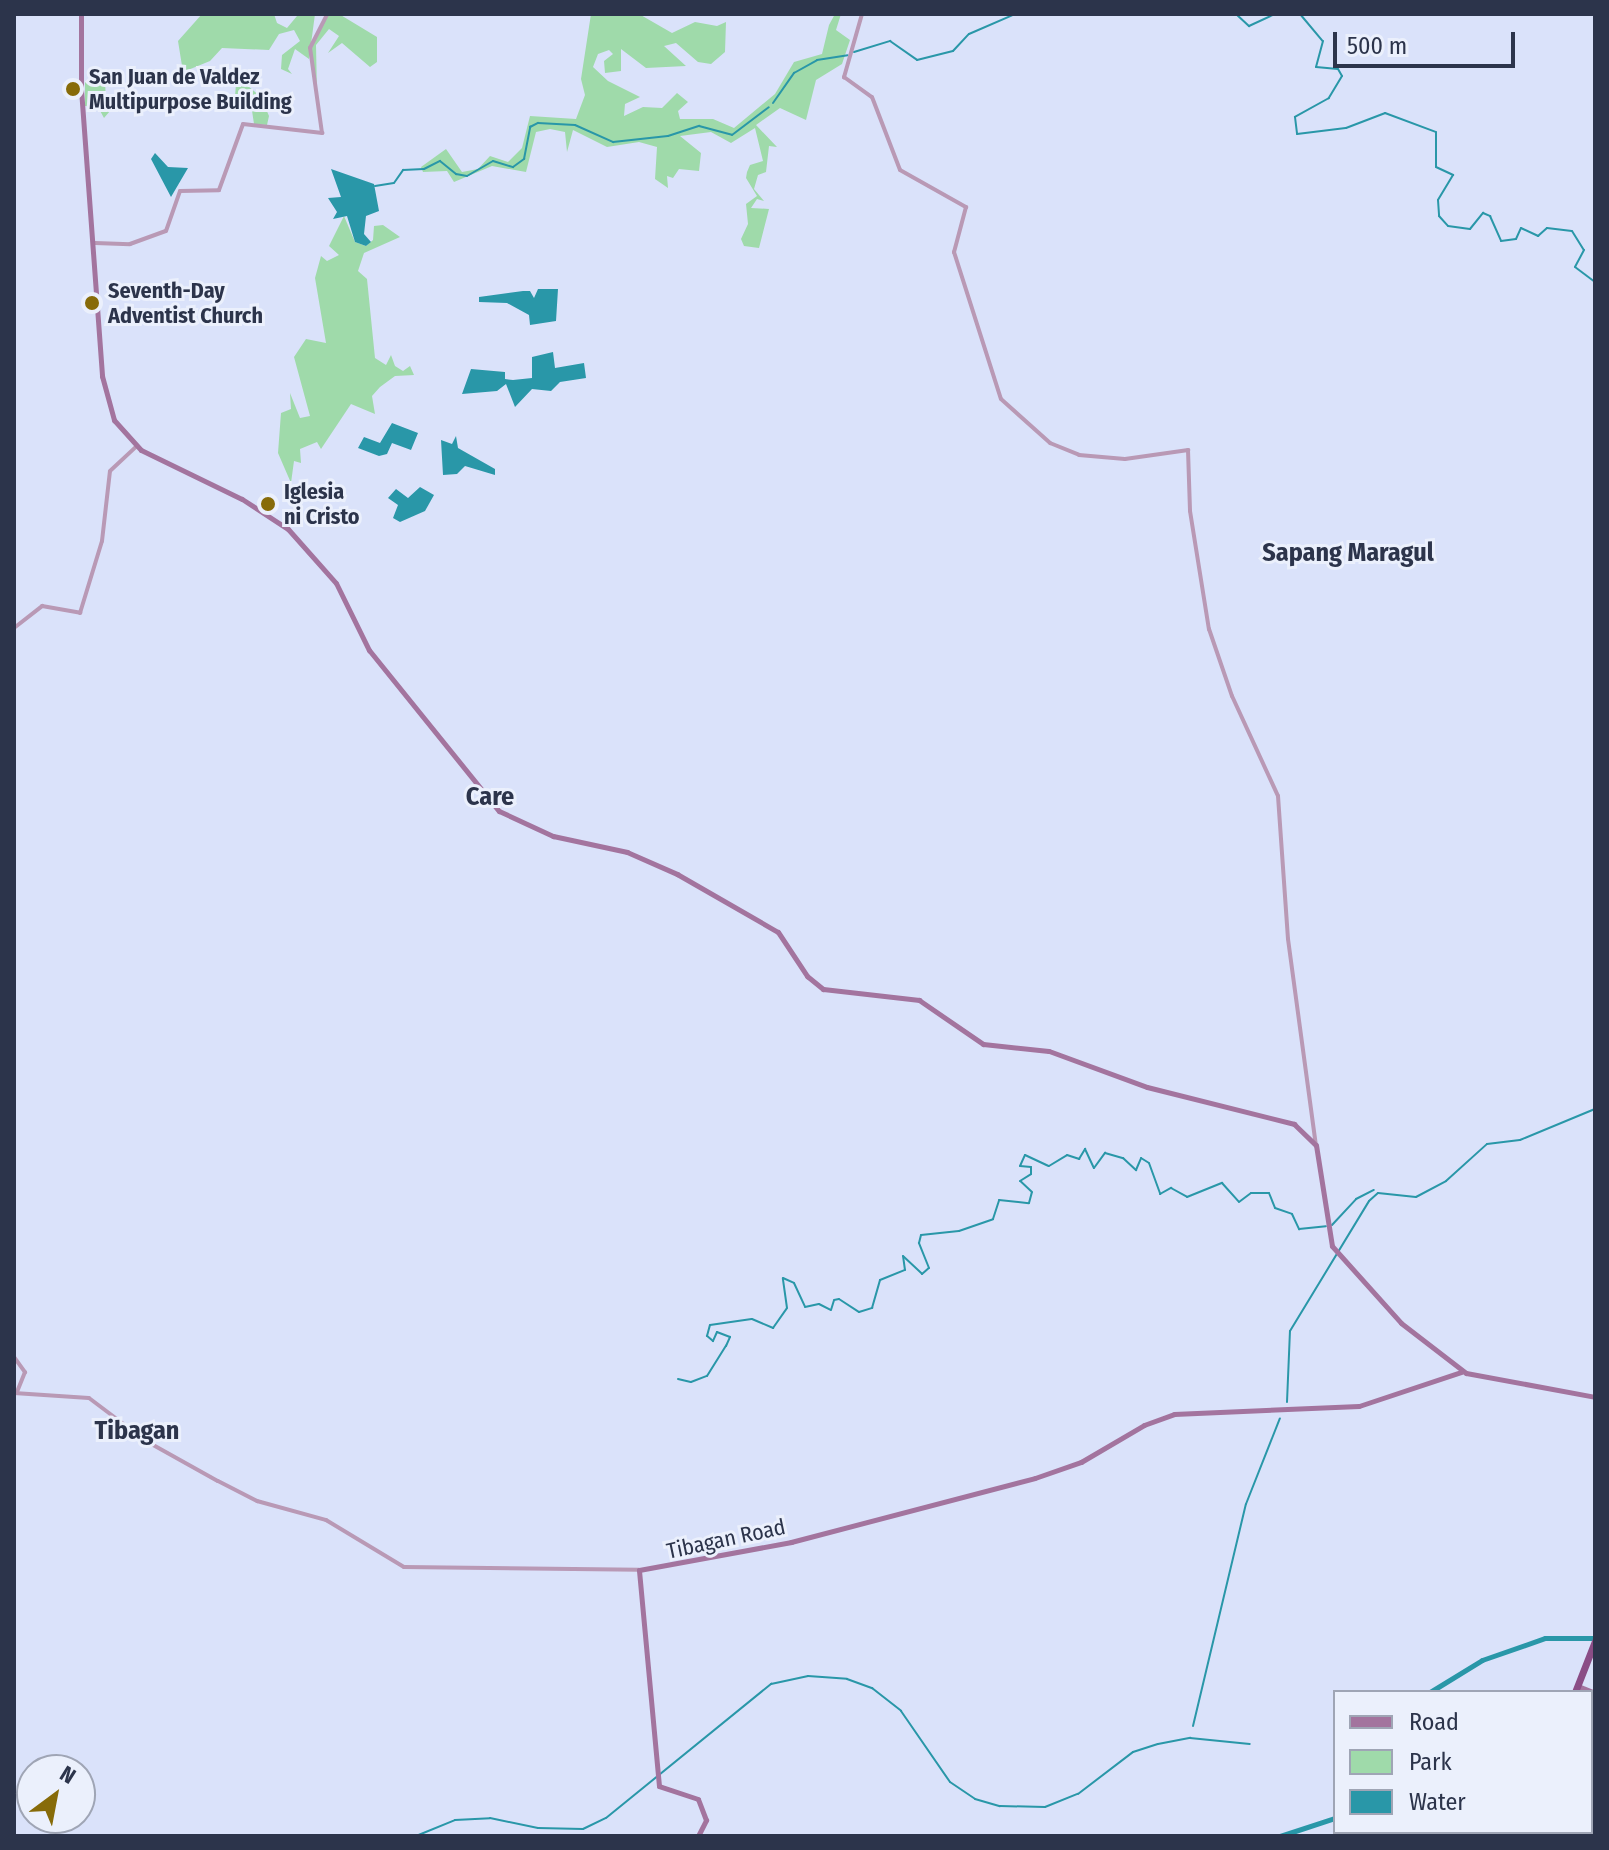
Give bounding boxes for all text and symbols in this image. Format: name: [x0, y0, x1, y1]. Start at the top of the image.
scale bar: [1337, 16, 1519, 66]
text: 500 m: [1347, 32, 1407, 60]
place label: San Juan de Valdez Multipurpose Building: [89, 63, 292, 114]
marker: San Juan de Valdez Multipurpose Building: [64, 80, 82, 98]
place label: Seventh-Day Adventist Church: [108, 277, 263, 328]
marker: Seventh-Day Adventist Church: [83, 294, 101, 312]
place label: Iglesia ni Cristo: [284, 478, 360, 530]
marker: Iglesia ni Cristo: [259, 495, 277, 513]
district label: Sapang Maragul: [1262, 537, 1434, 569]
district label: Care: [466, 781, 514, 813]
district label: Tibagan: [95, 1415, 179, 1447]
street label: Tibagan Road: [664, 1514, 788, 1564]
legend: [1333, 1690, 1593, 1834]
text: Road: [1409, 1708, 1459, 1736]
text: Park: [1409, 1748, 1452, 1776]
north arrow: [16, 1754, 96, 1834]
text: N: [55, 1760, 81, 1790]
text: Water: [1409, 1788, 1466, 1816]

